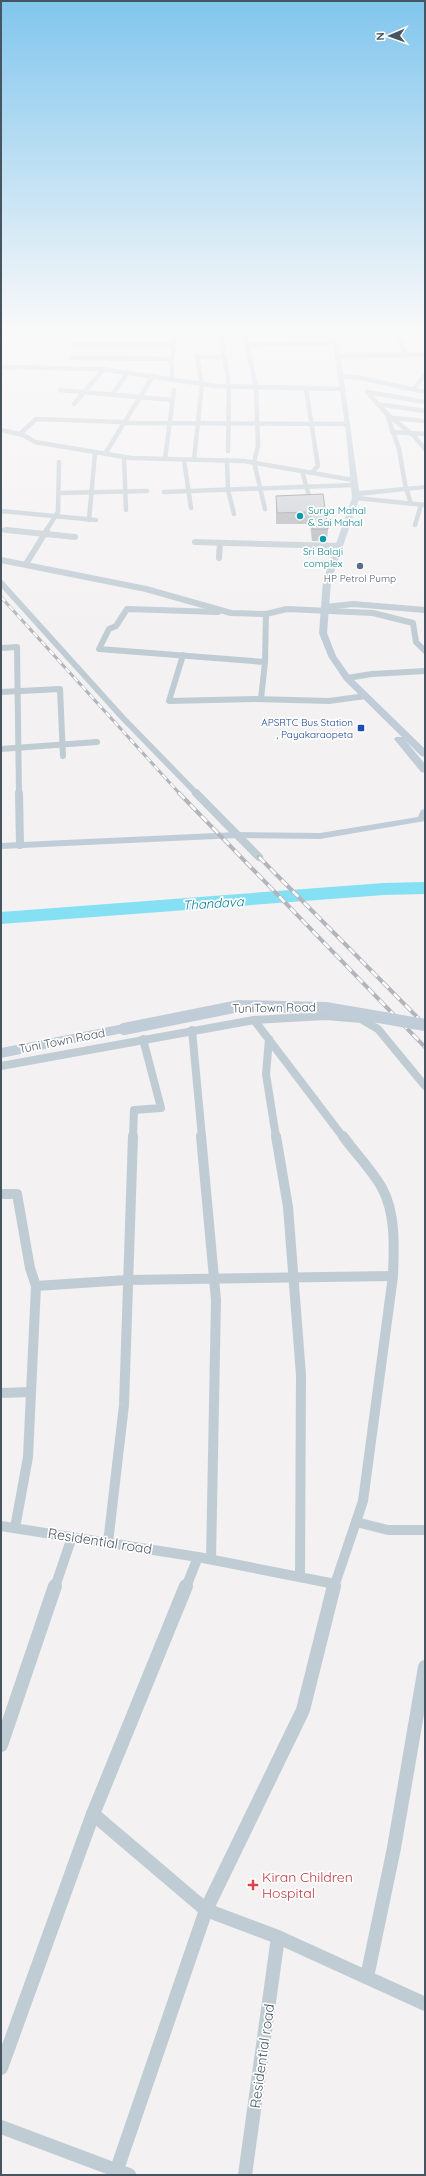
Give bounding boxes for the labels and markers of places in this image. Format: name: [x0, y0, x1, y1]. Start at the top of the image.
place label: Surya Mahal & Sai Mahal: [308, 504, 366, 529]
marker: Surya Mahal & Sai Mahal: [295, 511, 305, 521]
marker: Sri Balaji complex: [318, 534, 328, 544]
place label: Sri Balaji complex: [303, 545, 343, 570]
marker: HP Petrol Pump: [355, 561, 365, 571]
place label: HP Petrol Pump: [324, 572, 396, 585]
place label: APSRTC Bus Station , Payakaraopeta: [261, 716, 353, 741]
marker: APSRTC Bus Station , Payakaraopeta: [356, 723, 366, 733]
place label: Kiran Children Hospital: [262, 1868, 353, 1902]
marker: Kiran Children Hospital: [247, 1879, 259, 1891]

